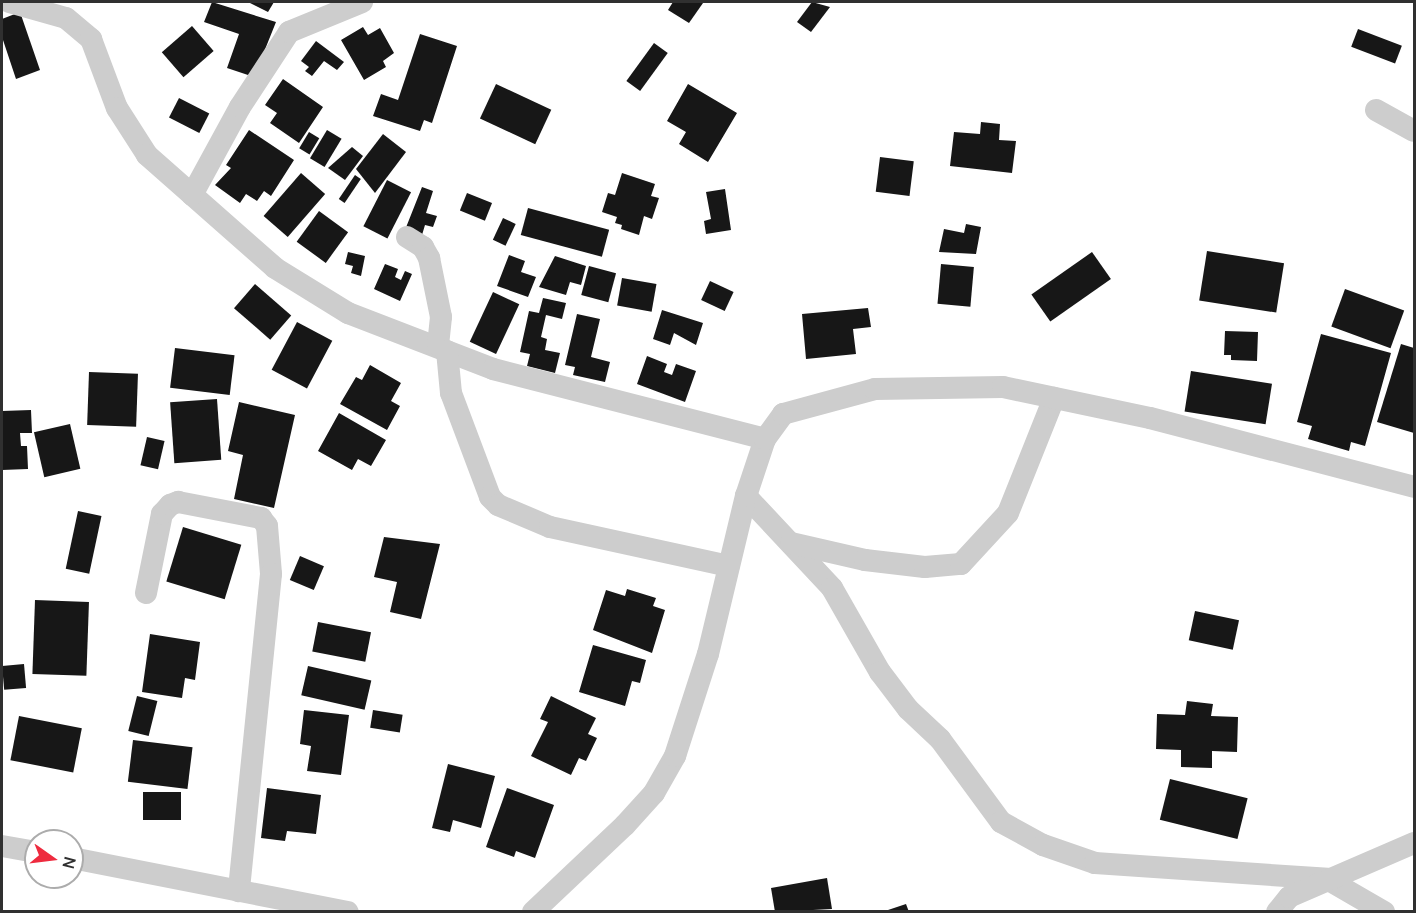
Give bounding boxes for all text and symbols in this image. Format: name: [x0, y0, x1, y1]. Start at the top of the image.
north arrow: [24, 829, 84, 889]
text: N: [57, 855, 82, 871]

